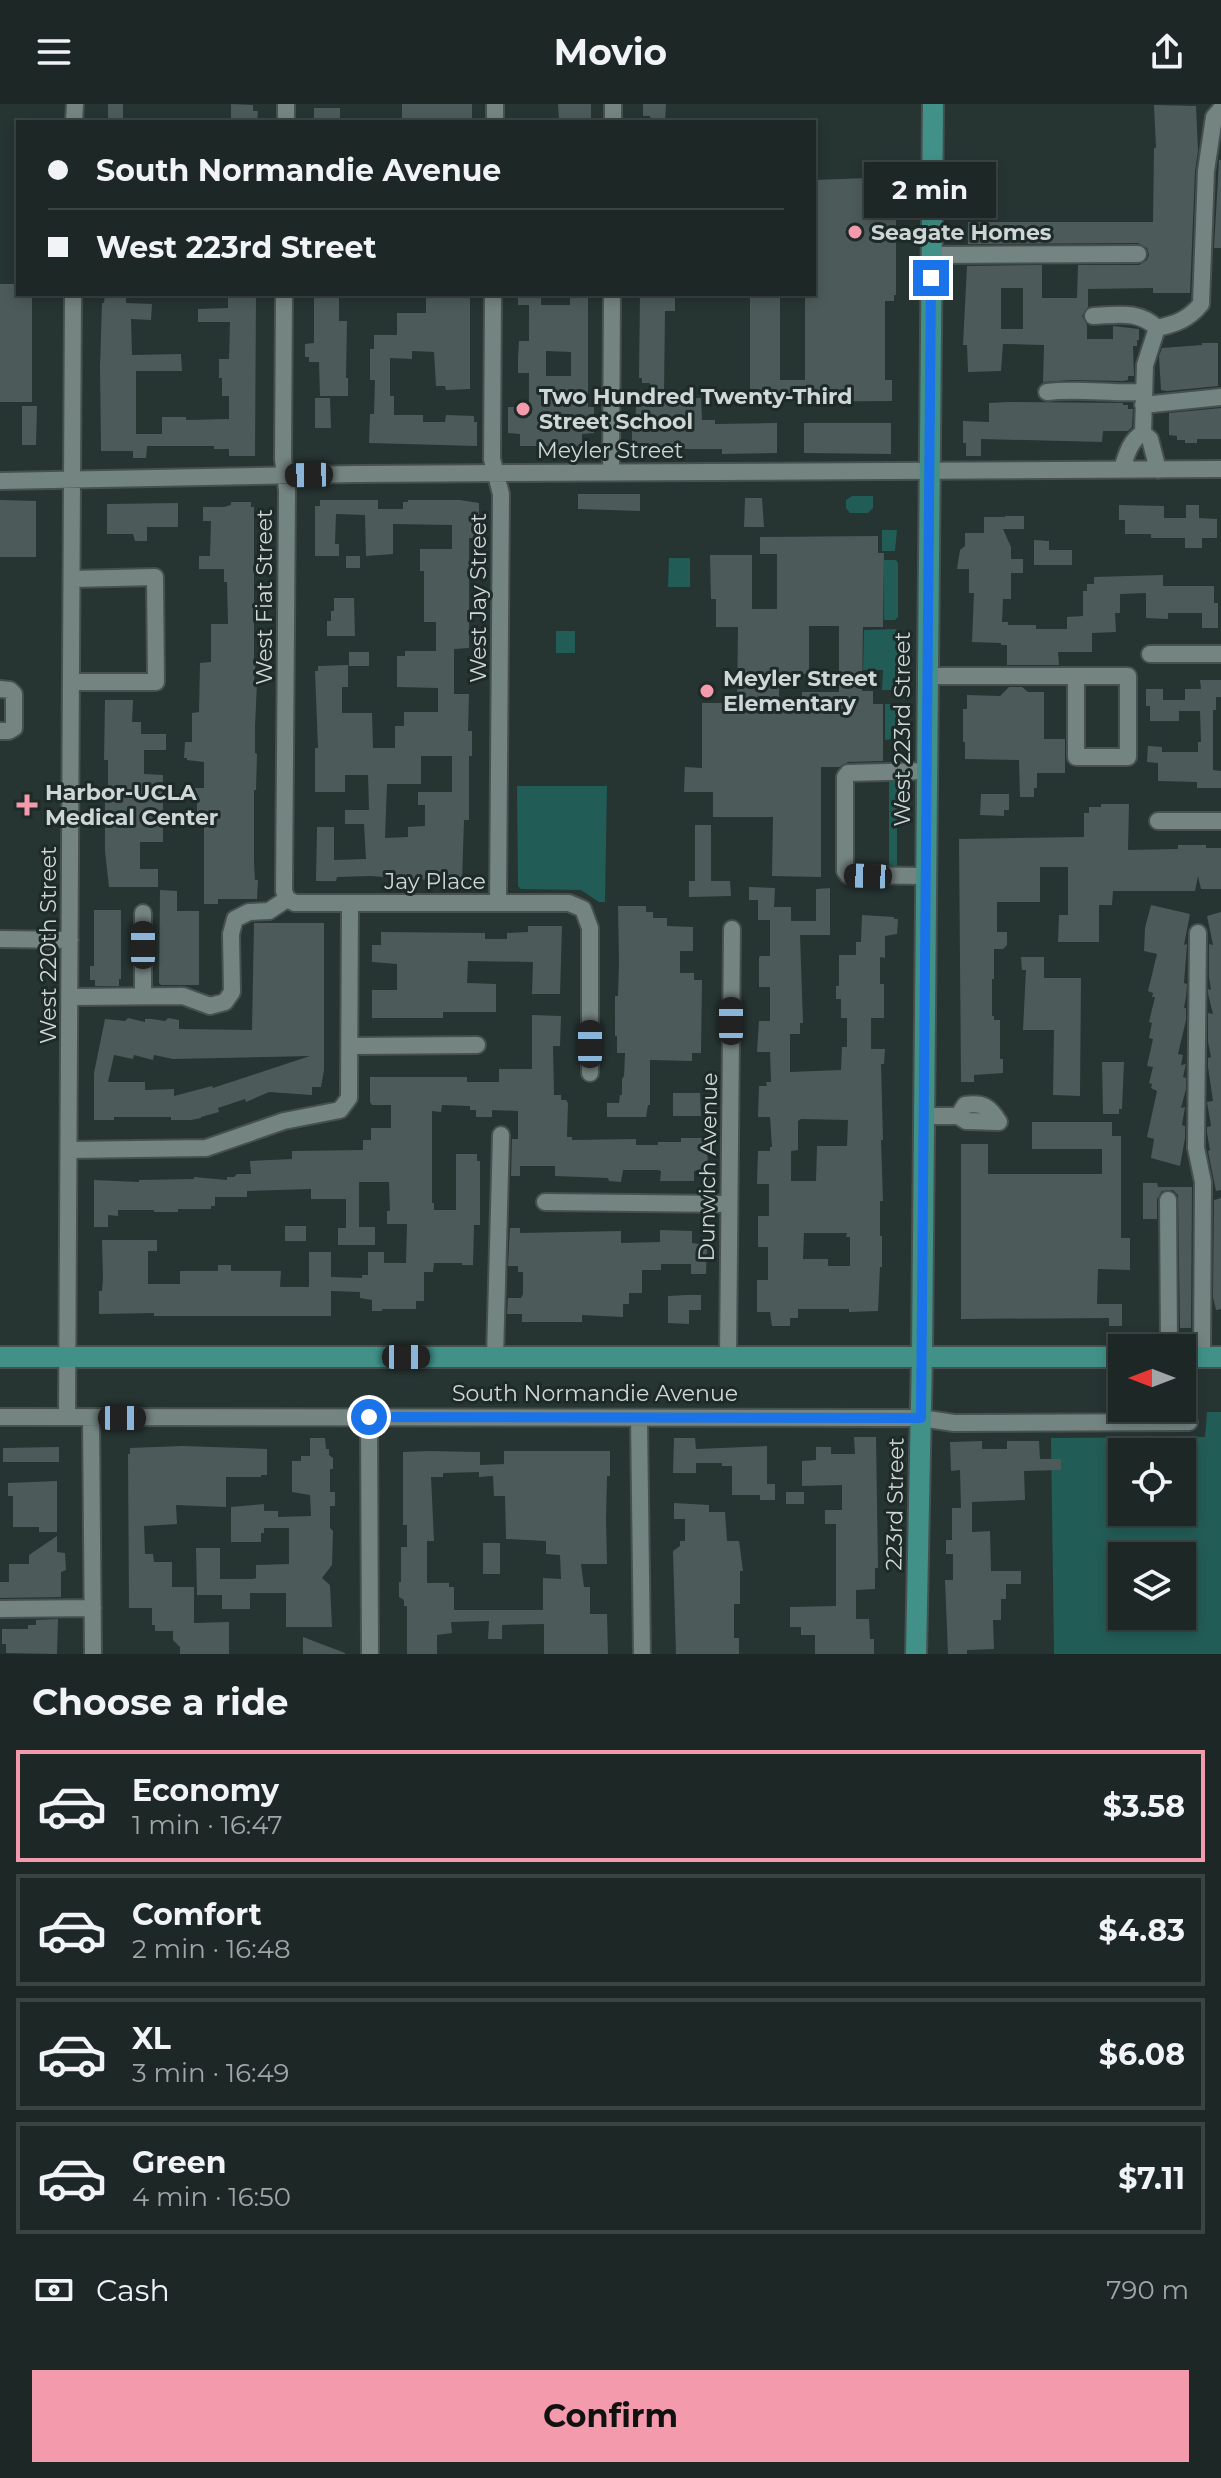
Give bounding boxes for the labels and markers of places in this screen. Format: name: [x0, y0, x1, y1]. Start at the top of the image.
place label: Seagate Homes: [871, 219, 1052, 246]
marker: Seagate Homes: [846, 223, 864, 241]
place label: Two Hundred Twenty-Third Street School: [539, 383, 853, 435]
marker: Two Hundred Twenty-Third Street School: [514, 400, 532, 418]
place label: Meyler Street Elementary: [723, 665, 878, 717]
marker: Meyler Street Elementary: [698, 682, 716, 700]
place label: Harbor-UCLA Medical Center: [45, 779, 218, 831]
marker: Harbor-UCLA Medical Center: [16, 794, 38, 816]

